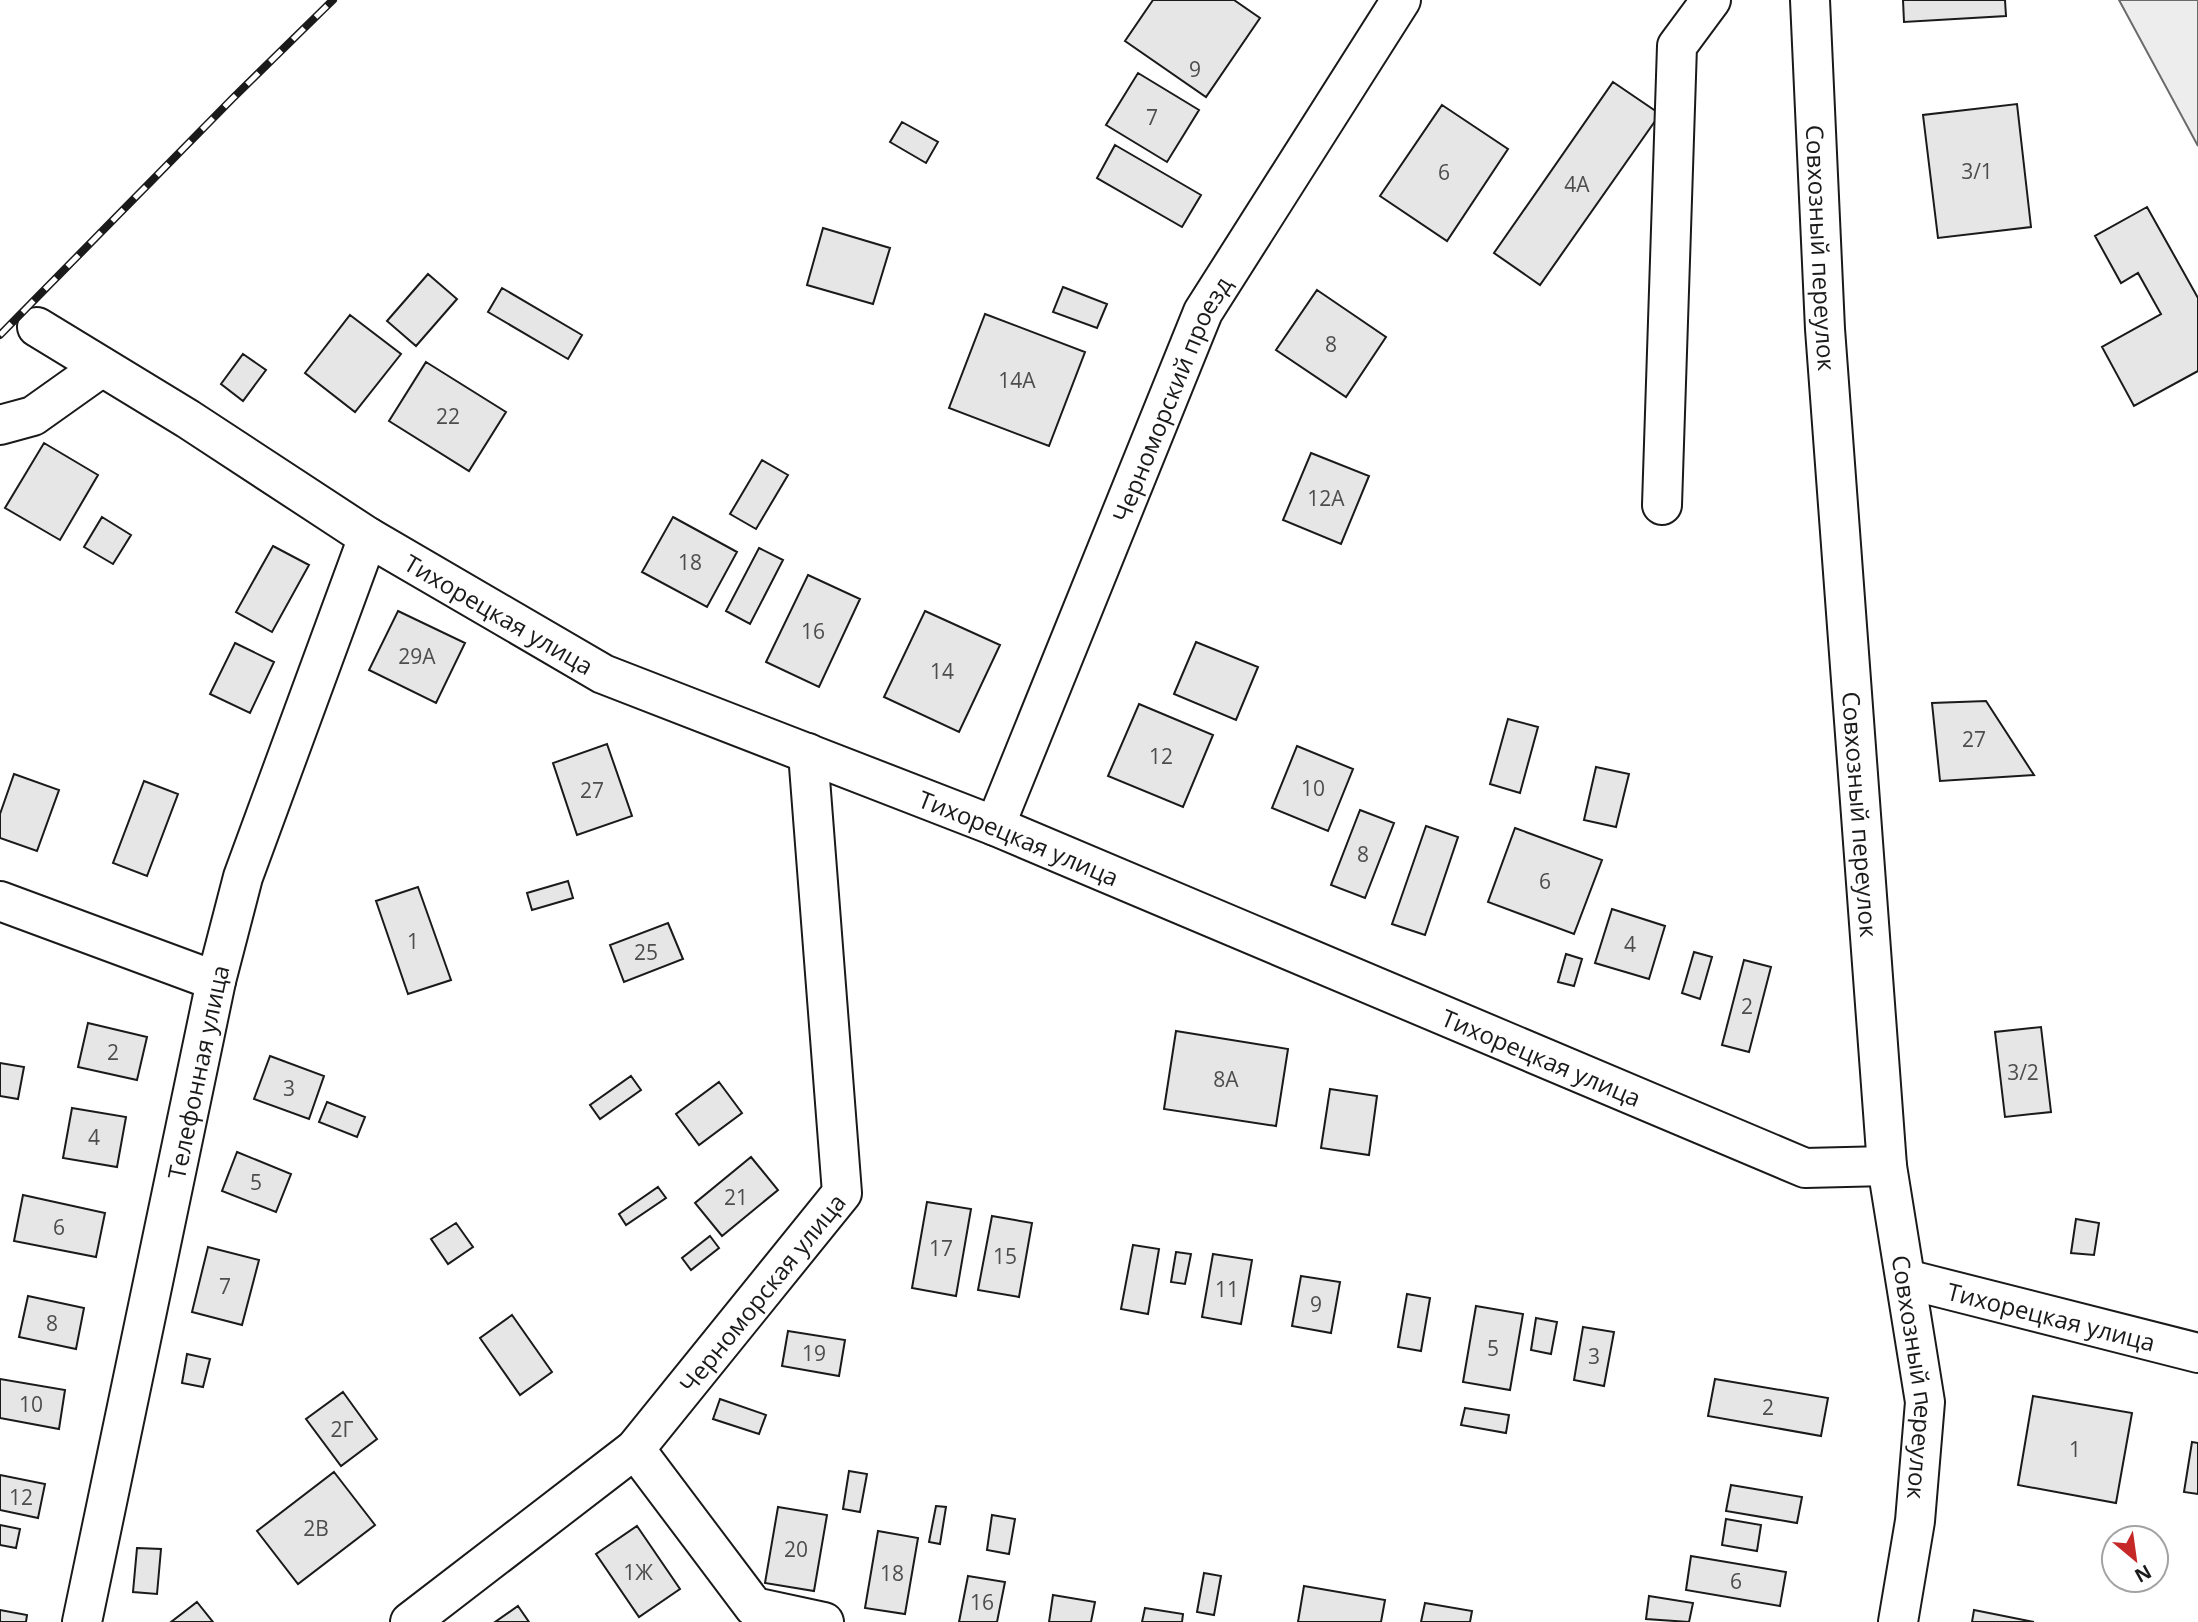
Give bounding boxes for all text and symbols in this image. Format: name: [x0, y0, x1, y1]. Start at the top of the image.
house number: 9: [1189, 55, 1201, 83]
house number: 7: [1146, 103, 1158, 131]
street label: Совхозный переулок: [1799, 124, 1845, 372]
house number: 3/1: [1961, 157, 1993, 185]
house number: 6: [1438, 158, 1450, 186]
house number: 4А: [1564, 170, 1590, 198]
street label: Черноморский проезд: [1103, 269, 1238, 527]
house number: 8: [1325, 330, 1337, 358]
house number: 14А: [998, 366, 1036, 394]
house number: 22: [436, 402, 460, 430]
house number: 12А: [1307, 484, 1345, 512]
street label: Тихорецкая улица: [399, 546, 600, 682]
house number: 18: [678, 548, 702, 576]
house number: 16: [801, 617, 825, 645]
house number: 29А: [398, 642, 436, 670]
house number: 14: [930, 657, 954, 685]
street label: Совхозный переулок: [1835, 690, 1887, 939]
house number: 27: [1962, 725, 1986, 753]
house number: 12: [1149, 742, 1173, 770]
house number: 10: [1301, 774, 1325, 802]
house number: 27: [580, 776, 604, 804]
street label: Тихорецкая улица: [914, 782, 1124, 893]
house number: 8: [1357, 840, 1369, 868]
house number: 6: [1539, 867, 1551, 895]
house number: 1: [407, 927, 419, 955]
house number: 4: [1624, 930, 1636, 958]
house number: 25: [634, 938, 658, 966]
street label: Телефонная улица: [159, 961, 236, 1182]
house number: 2: [1741, 992, 1753, 1020]
street label: Тихорецкая улица: [1437, 1000, 1646, 1114]
house number: 2: [107, 1038, 119, 1066]
house number: 3/2: [2007, 1058, 2039, 1086]
house number: 8А: [1213, 1065, 1239, 1093]
house number: 3: [283, 1074, 295, 1102]
house number: 4: [88, 1123, 100, 1151]
house number: 5: [250, 1168, 262, 1196]
house number: 21: [724, 1183, 748, 1211]
street label: Черноморская улица: [671, 1186, 852, 1399]
house number: 6: [53, 1213, 65, 1241]
house number: 17: [929, 1234, 953, 1262]
house number: 15: [993, 1242, 1017, 1270]
street label: Совхозный переулок: [1885, 1252, 1942, 1501]
house number: 7: [219, 1272, 231, 1300]
street label: Тихорецкая улица: [1944, 1274, 2159, 1358]
house number: 11: [1215, 1275, 1239, 1303]
house number: 9: [1310, 1290, 1322, 1318]
house number: 8: [46, 1309, 58, 1337]
house number: 5: [1487, 1334, 1499, 1362]
house number: 19: [802, 1339, 826, 1367]
house number: 3: [1588, 1342, 1600, 1370]
house number: 10: [19, 1390, 43, 1418]
house number: 2: [1762, 1393, 1774, 1421]
house number: 2Г: [331, 1415, 354, 1443]
house number: 1: [2069, 1435, 2081, 1463]
house number: 12: [9, 1483, 33, 1511]
house number: 2В: [303, 1514, 329, 1542]
north arrow: [2100, 1524, 2170, 1594]
house number: 20: [784, 1535, 808, 1563]
house number: 1Ж: [623, 1558, 653, 1586]
house number: 18: [880, 1559, 904, 1587]
text: N: [2130, 1559, 2156, 1589]
house number: 6: [1730, 1567, 1742, 1595]
house number: 16: [970, 1588, 994, 1616]

